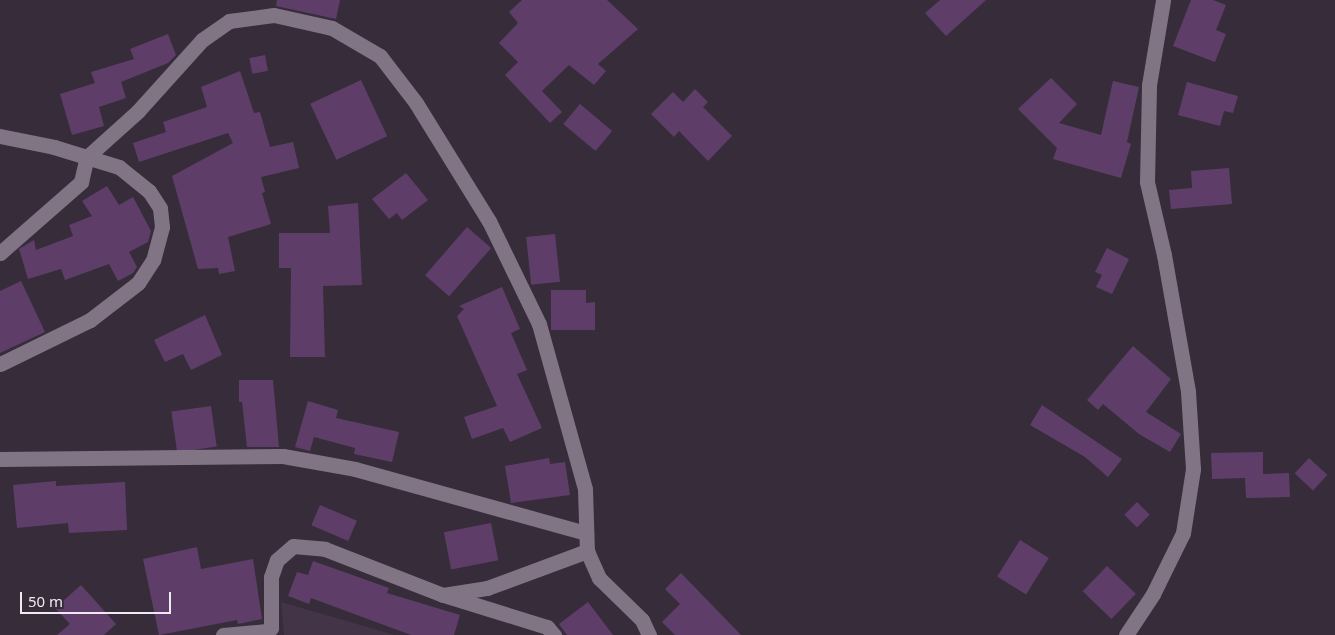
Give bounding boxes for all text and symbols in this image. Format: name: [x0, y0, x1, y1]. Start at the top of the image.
scale bar: [22, 582, 174, 614]
text: 50 m: [28, 591, 63, 611]

